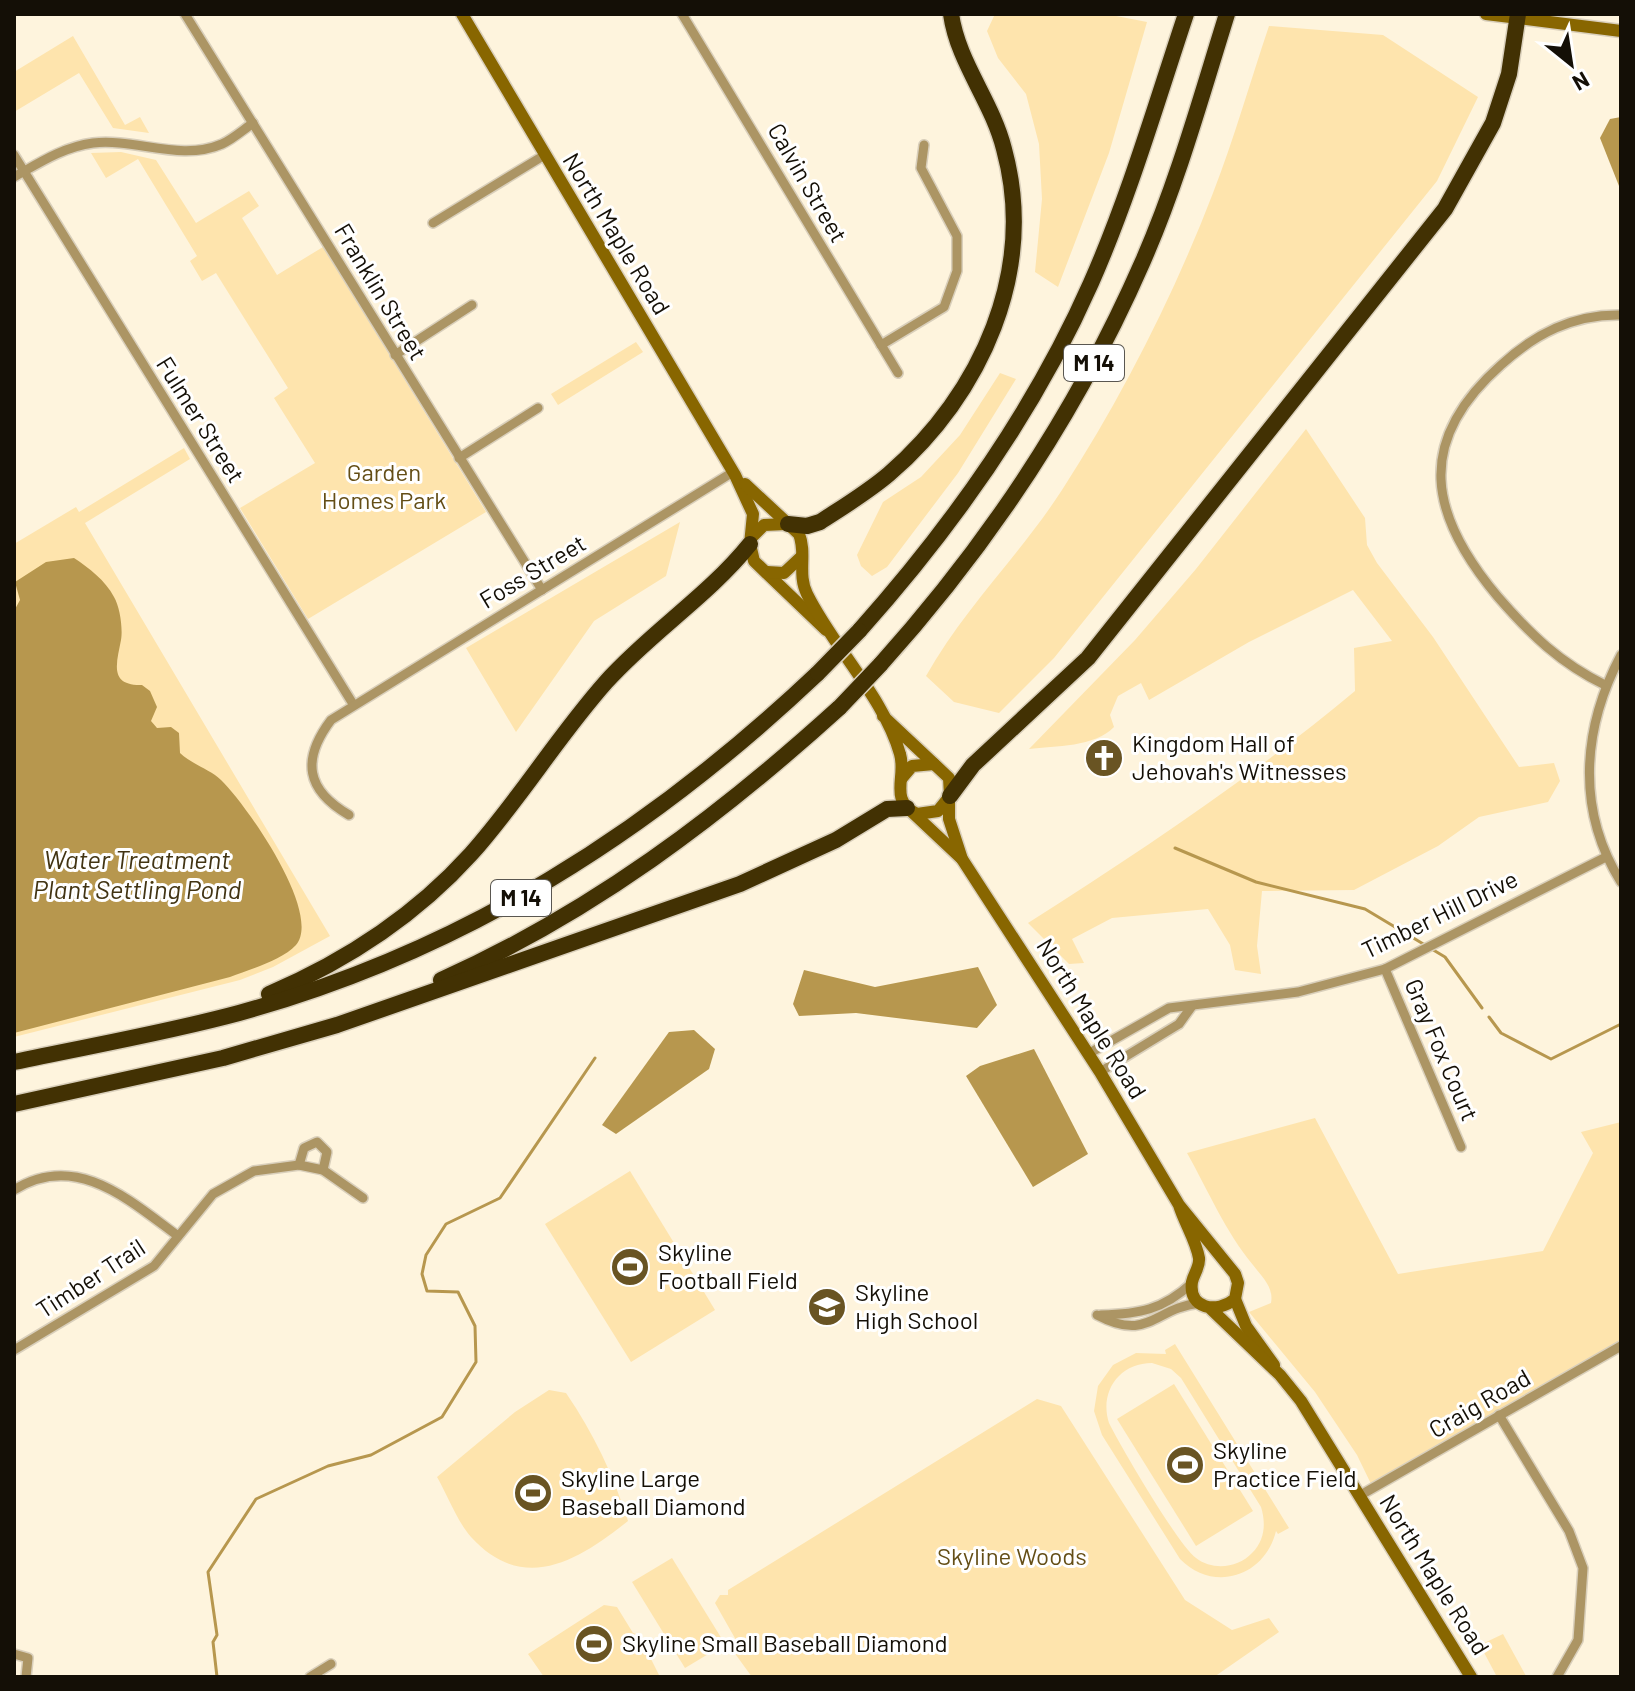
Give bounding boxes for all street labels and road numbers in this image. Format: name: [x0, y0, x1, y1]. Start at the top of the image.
street label: Calvin Street: [762, 117, 854, 247]
street label: North Maple Road: [558, 147, 677, 319]
street label: Franklin Street: [329, 218, 433, 365]
road number: M 14: [1064, 345, 1124, 381]
street label: Fulmer Street: [151, 351, 252, 488]
street label: Foss Street: [474, 528, 591, 614]
street label: Timber Hill Drive: [1357, 863, 1522, 964]
road number: M 14: [491, 880, 551, 916]
street label: North Maple Road: [1031, 933, 1153, 1104]
street label: Gray Fox Court: [1399, 974, 1485, 1125]
street label: Timber Trail: [30, 1232, 150, 1324]
street label: Craig Road: [1423, 1362, 1535, 1443]
street label: North Maple Road: [1374, 1489, 1496, 1660]

